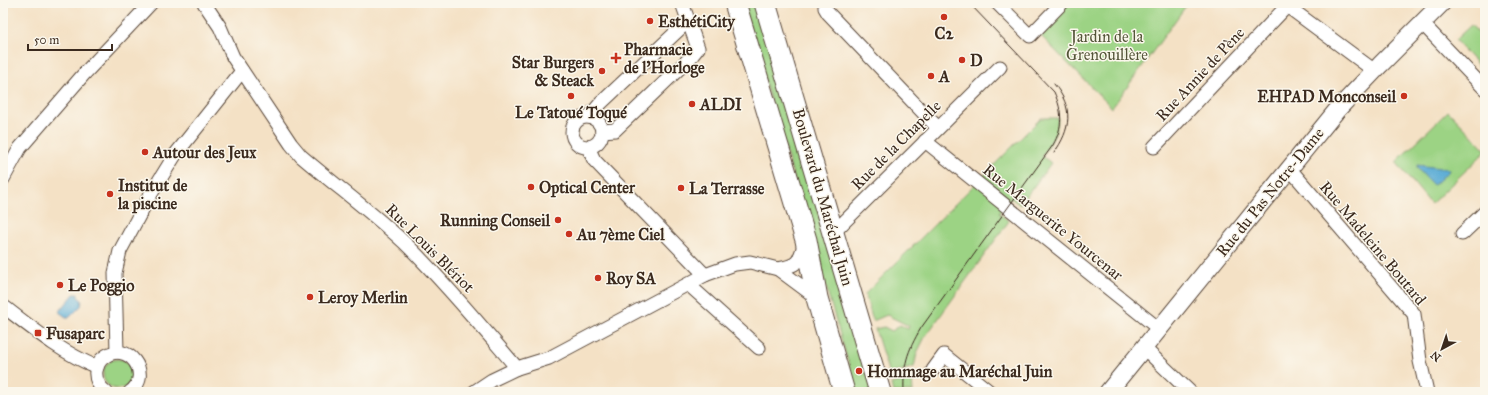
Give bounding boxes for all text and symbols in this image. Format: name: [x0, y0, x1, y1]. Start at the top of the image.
place label: EsthétiCity: [658, 12, 736, 32]
marker: C2: [939, 12, 949, 22]
marker: EsthétiCity: [645, 16, 655, 26]
street label: Rue Annie de Pène: [1152, 23, 1249, 125]
place label: C2: [935, 24, 955, 43]
scale bar: [28, 26, 112, 52]
park label: Jardin de la Grenouillère: [1066, 27, 1148, 64]
text: 50 m: [34, 33, 59, 47]
place label: Pharmacie de l'Horloge: [624, 40, 705, 78]
place label: D: [970, 51, 983, 70]
place label: Star Burgers & Steack: [512, 53, 595, 90]
marker: Pharmacie de l'Horloge: [611, 53, 621, 63]
marker: D: [957, 55, 967, 65]
marker: Star Burgers & Steack: [597, 66, 607, 76]
place label: A: [938, 67, 950, 86]
marker: A: [926, 71, 936, 81]
place label: EHPAD Monconseil: [1257, 87, 1397, 106]
marker: Le Tatoué Toqué: [566, 91, 576, 101]
marker: EHPAD Monconseil: [1399, 91, 1409, 101]
place label: ALDI: [699, 95, 742, 114]
street label: Rue de la Chapelle: [847, 96, 945, 194]
marker: ALDI: [687, 99, 697, 109]
place label: Le Tatoué Toqué: [515, 103, 627, 123]
street label: Boulevard du Maréchal Juin: [788, 106, 858, 288]
street label: Rue du Pas Notre-Dame: [1212, 123, 1328, 260]
place label: Autour des Jeux: [152, 143, 257, 163]
marker: Autour des Jeux: [140, 147, 150, 157]
street label: Rue Marguerite Yourcenar: [979, 160, 1127, 285]
place label: Institut de la piscine: [117, 176, 188, 214]
street label: Rue Madeleine Boutard: [1316, 177, 1430, 309]
place label: Optical Center: [539, 178, 636, 198]
place label: La Terrasse: [689, 179, 765, 198]
marker: Optical Center: [526, 182, 536, 192]
marker: La Terrasse: [676, 183, 686, 193]
marker: Institut de la piscine: [105, 189, 115, 199]
street label: Rue Louis Blériot: [382, 200, 479, 297]
place label: Running Conseil: [440, 211, 551, 231]
marker: Running Conseil: [553, 215, 563, 225]
place label: Au 7ème Ciel: [576, 225, 665, 244]
marker: Au 7ème Ciel: [564, 229, 574, 239]
place label: Roy SA: [606, 269, 656, 289]
marker: Roy SA: [593, 273, 603, 283]
place label: Le Poggio: [68, 276, 134, 296]
marker: Le Poggio: [55, 280, 65, 290]
place label: Leroy Merlin: [318, 288, 408, 308]
marker: Leroy Merlin: [305, 292, 315, 302]
place label: Fusaparc: [46, 324, 105, 344]
marker: Fusaparc: [33, 328, 43, 338]
north arrow: [1422, 329, 1462, 369]
text: N: [1428, 348, 1444, 364]
place label: Hommage au Maréchal Juin: [867, 362, 1053, 382]
marker: Hommage au Maréchal Juin: [854, 366, 864, 376]

